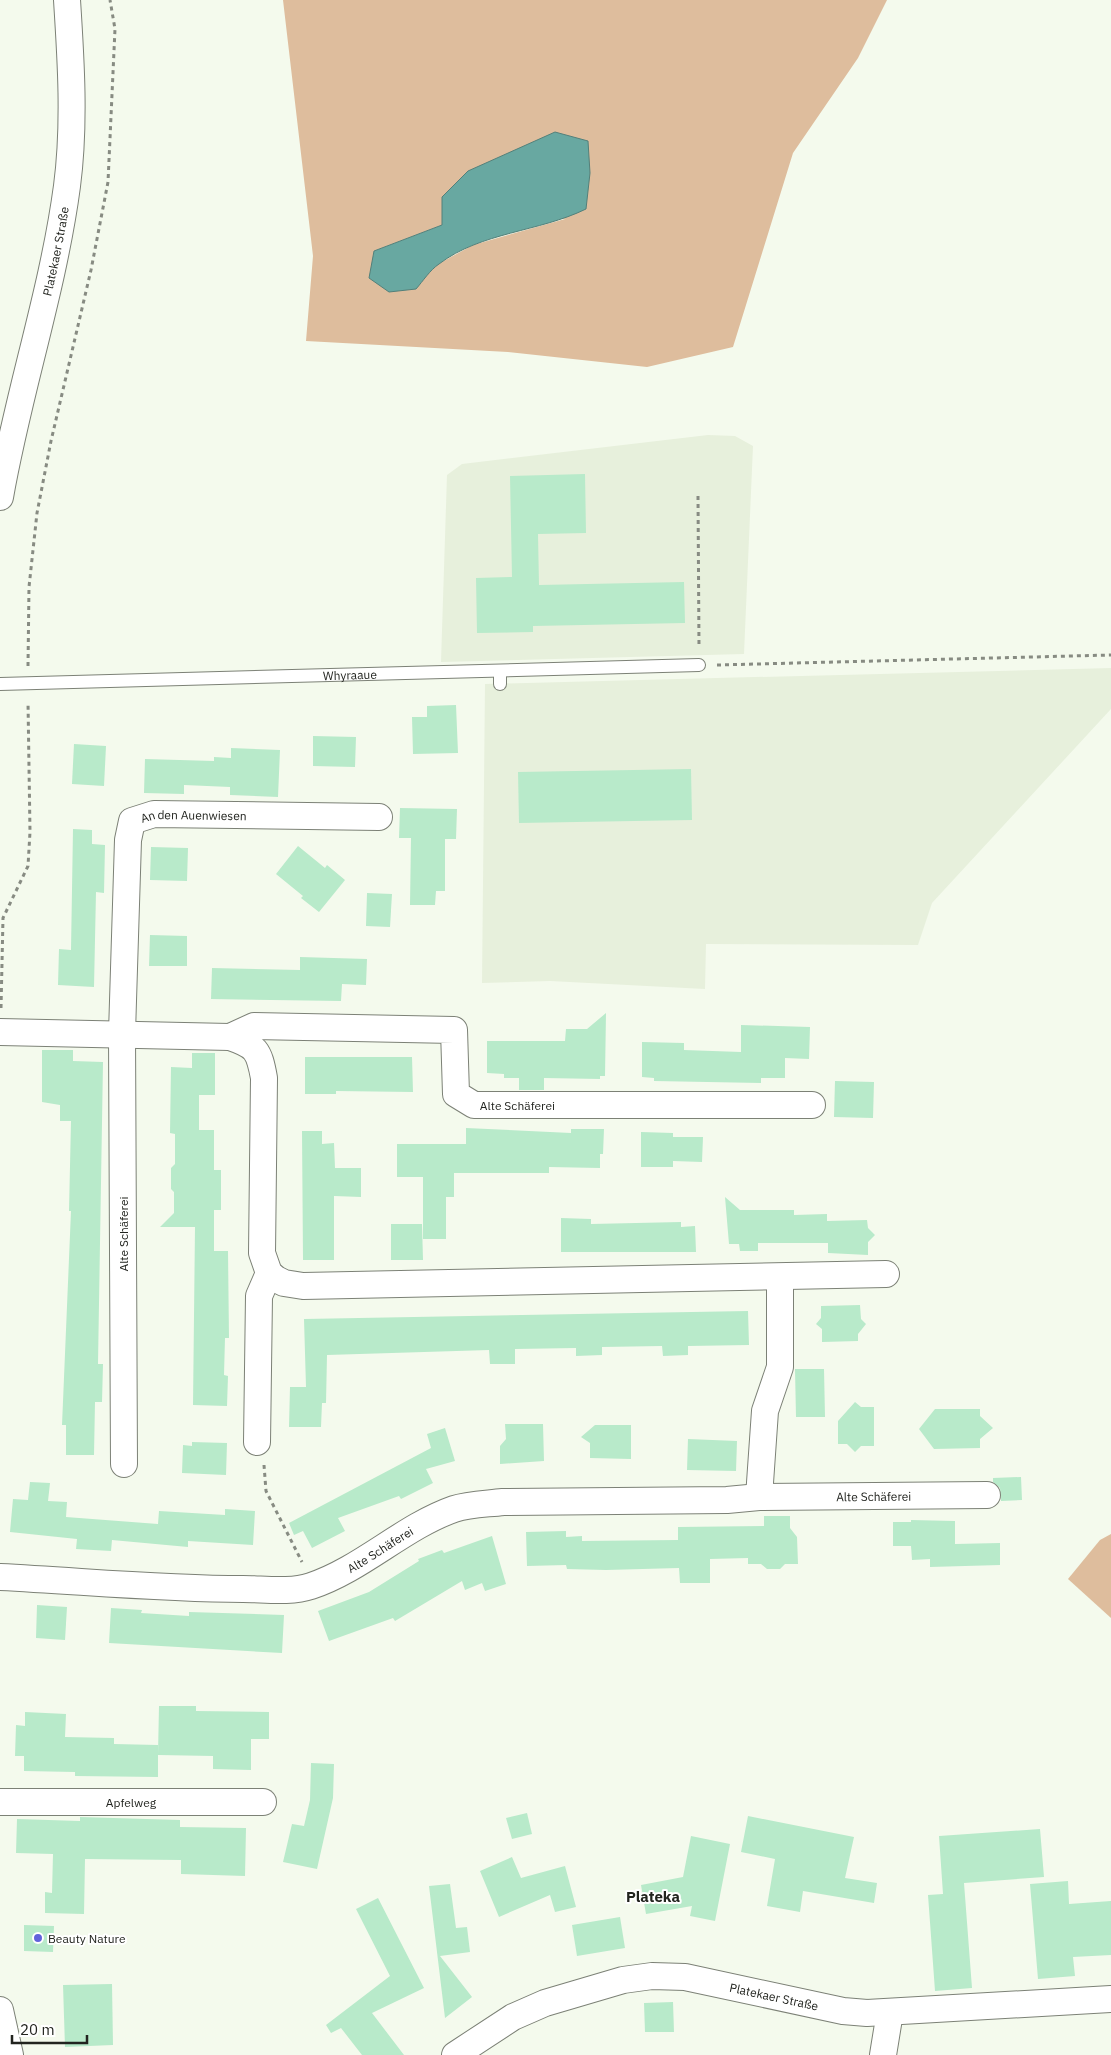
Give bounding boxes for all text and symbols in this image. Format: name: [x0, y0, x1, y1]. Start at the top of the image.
street label: Platekaer Straße: [39, 205, 71, 297]
street label: Whyraaue: [323, 666, 378, 683]
street label: An den Auenwiesen: [138, 807, 247, 825]
street label: Alte Schäferei: [480, 1098, 555, 1113]
street label: Alte Schäferei: [116, 1196, 131, 1272]
street label: Alte Schäferei: [836, 1488, 911, 1504]
street label: Alte Schäferei: [344, 1523, 416, 1576]
street label: Apfelweg: [106, 1795, 157, 1810]
district label: Plateka: [626, 1887, 681, 1906]
place label: Beauty Nature: [48, 1931, 126, 1946]
marker: Beauty Nature: [32, 1932, 44, 1944]
street label: Platekaer Straße: [728, 1979, 820, 2013]
scale bar: [12, 2012, 88, 2044]
text: 20 m: [20, 2020, 55, 2039]

